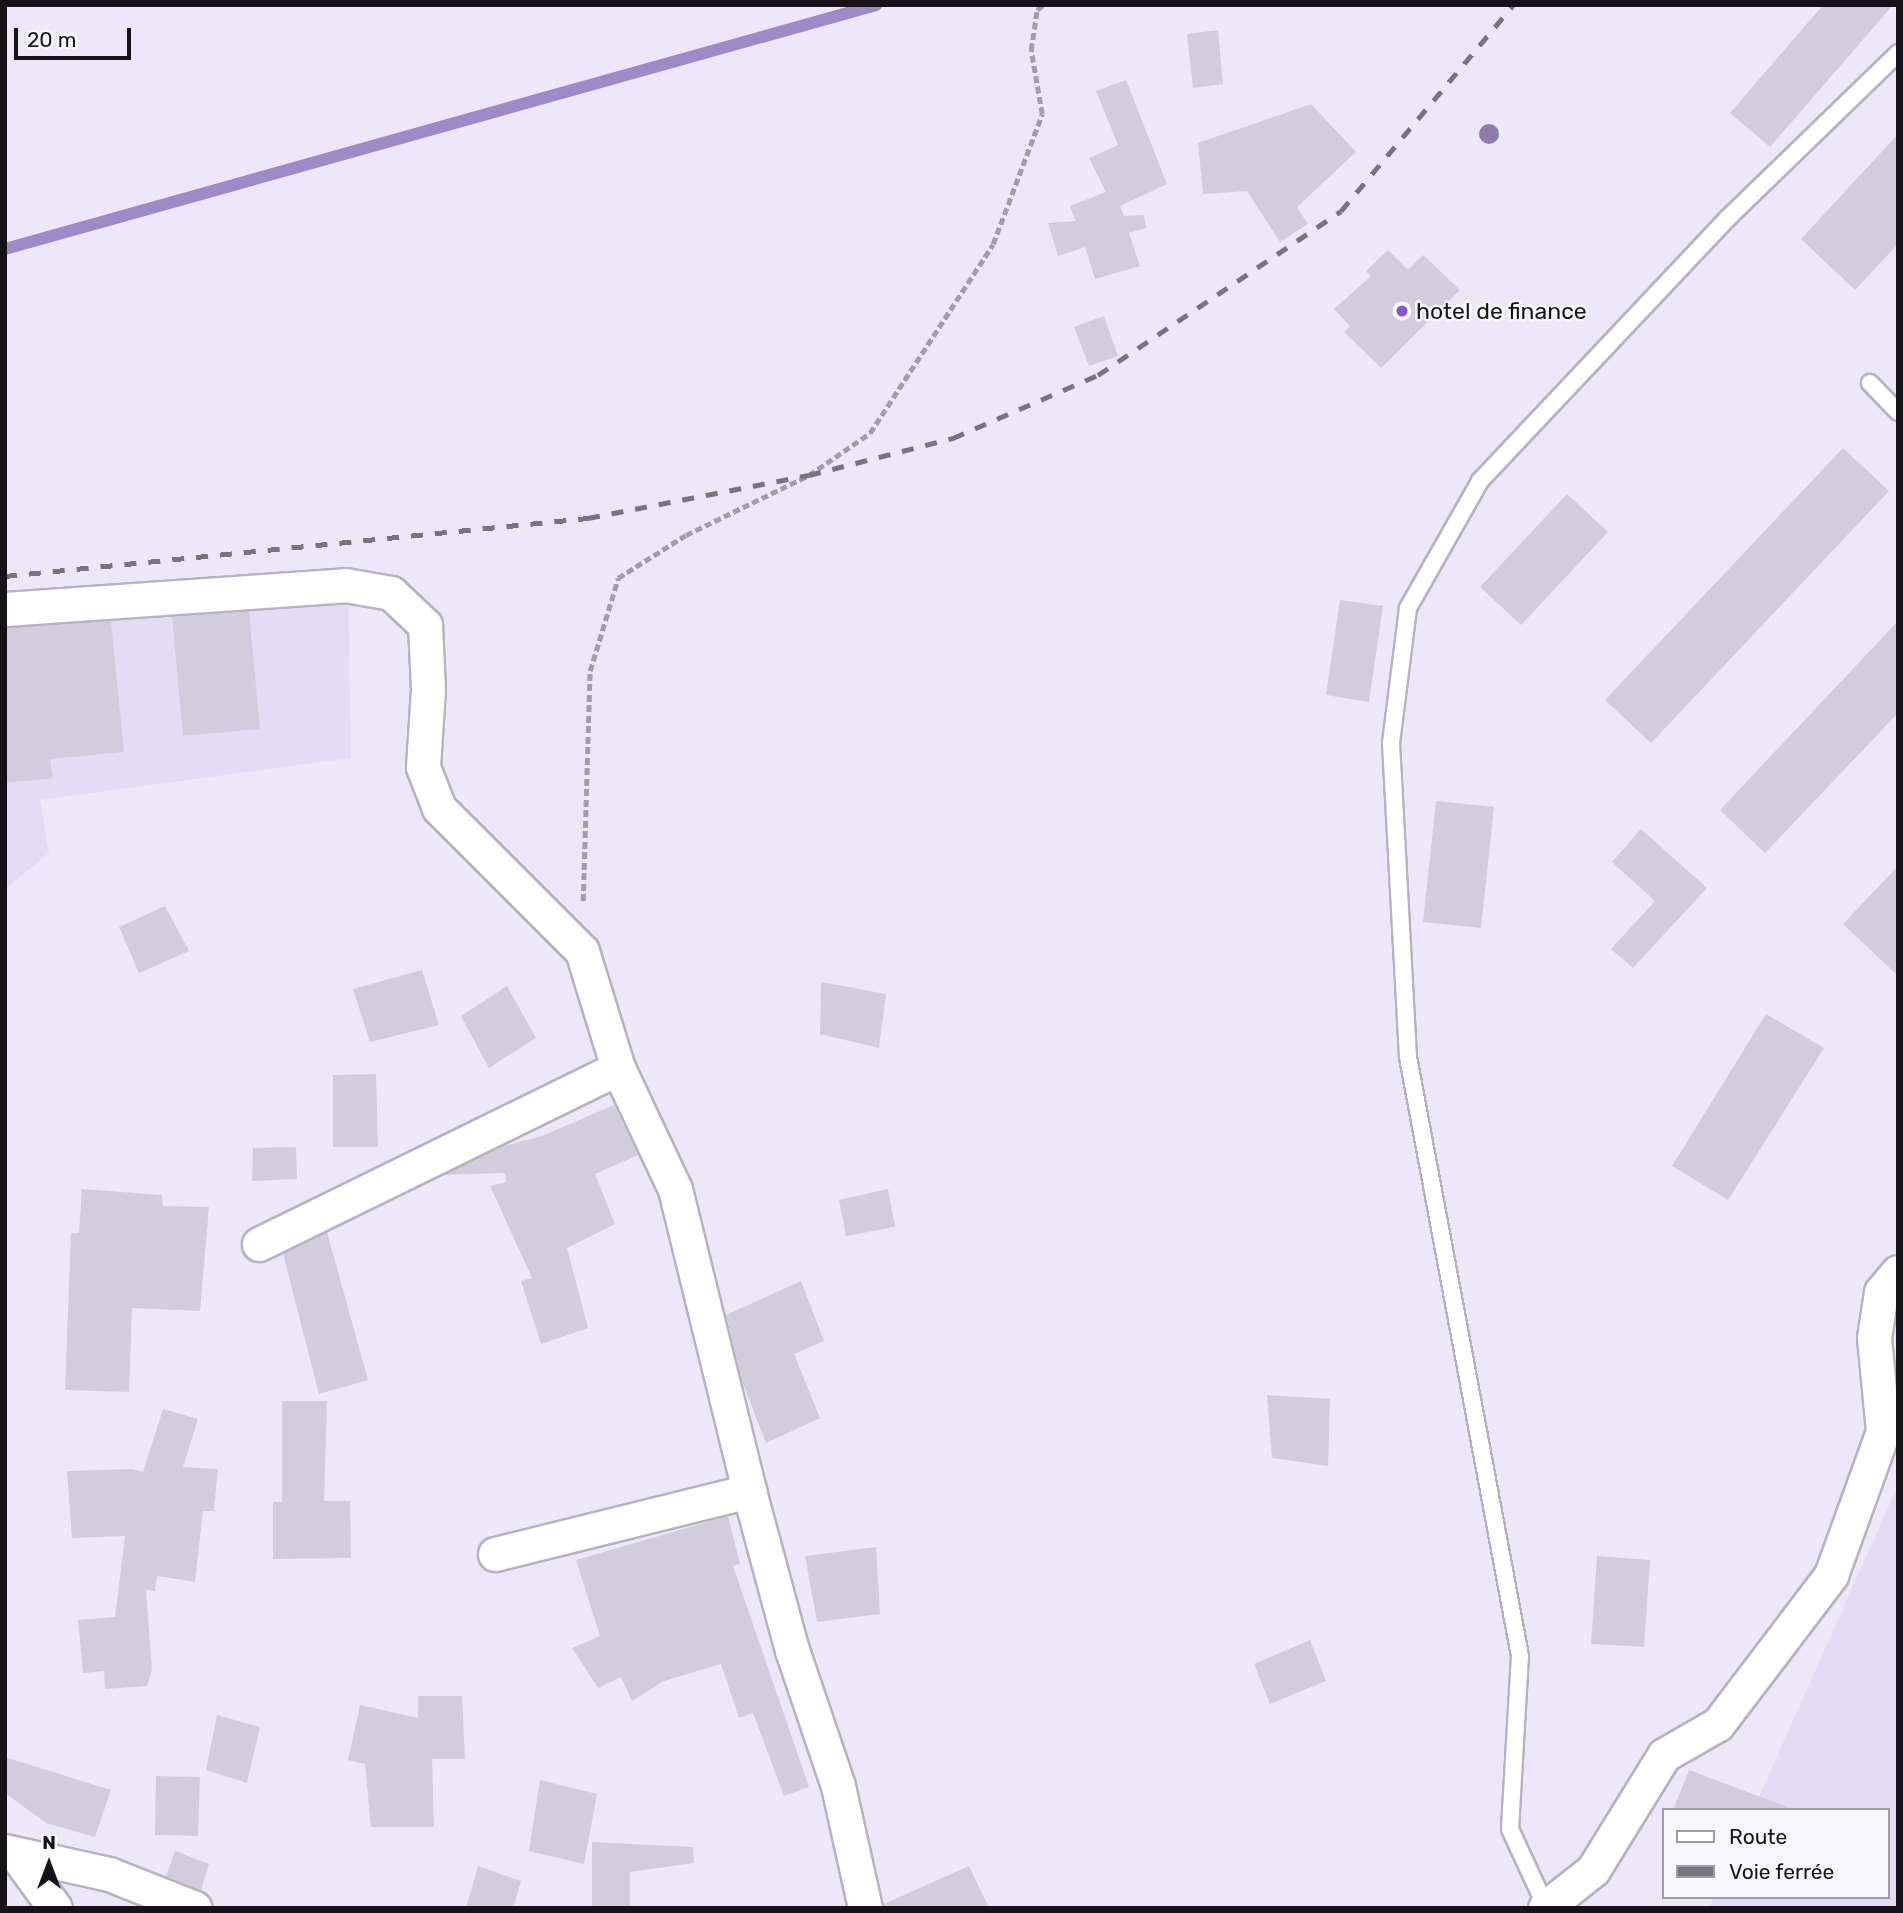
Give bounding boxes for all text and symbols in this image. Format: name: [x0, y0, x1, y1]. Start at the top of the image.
scale bar: [18, 14, 135, 58]
text: 20 m: [27, 27, 76, 52]
place label: hotel de finance: [1416, 297, 1587, 325]
marker: hotel de finance: [1394, 303, 1410, 319]
legend: [1661, 1808, 1889, 1899]
text: Route: [1729, 1824, 1787, 1849]
north arrow: [14, 1829, 84, 1899]
text: N: [42, 1831, 56, 1854]
text: Voie ferrée: [1729, 1859, 1834, 1884]

